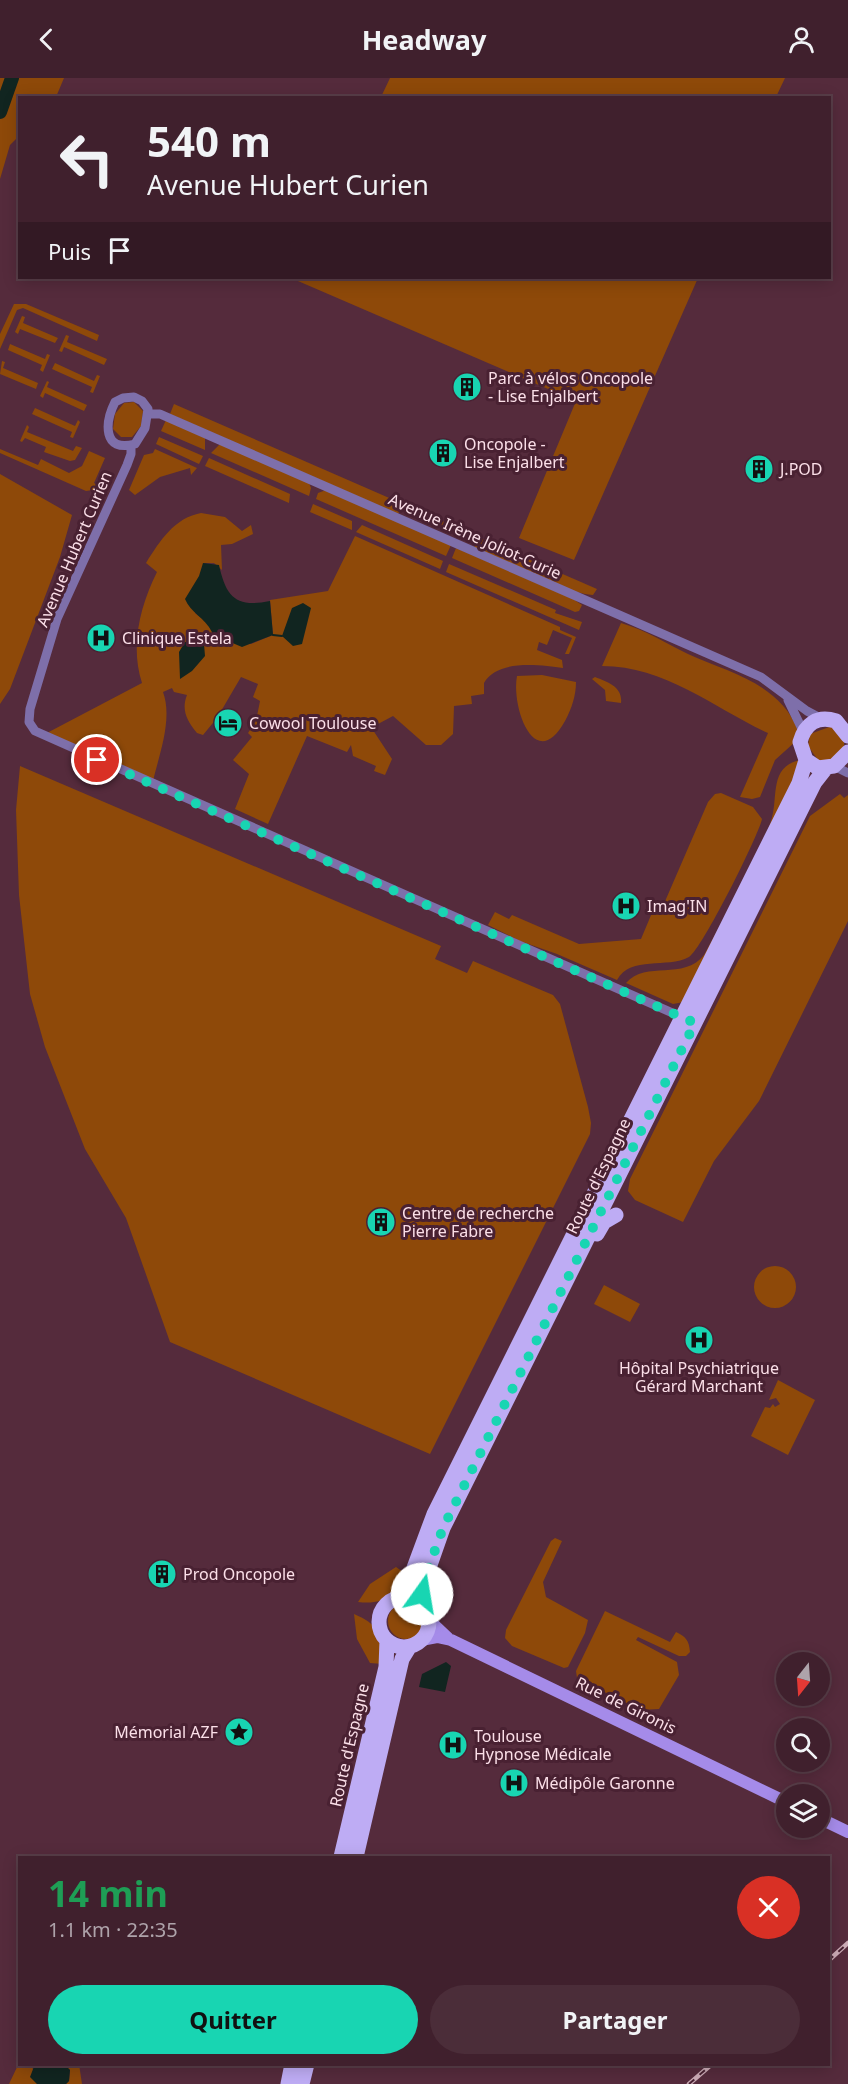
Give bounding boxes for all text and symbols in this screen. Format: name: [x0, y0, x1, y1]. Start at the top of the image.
text: Headway: [362, 21, 486, 58]
icon: back: [30, 23, 63, 56]
icon: person: [785, 23, 818, 56]
text: 540 m: [147, 112, 271, 169]
icon: left: [48, 120, 126, 198]
text: Avenue Hubert Curien: [147, 166, 429, 203]
icon: arrive: [103, 234, 136, 267]
text: Puis: [48, 236, 91, 266]
place label: Parc à vélos Oncopole - Lise Enjalbert: [488, 367, 653, 407]
building icon: Parc à vélos Oncopole - Lise Enjalbert: [451, 371, 483, 403]
place label: Oncopole - Lise Enjalbert: [464, 433, 565, 473]
building icon: Oncopole - Lise Enjalbert: [427, 437, 459, 469]
building icon: J.POD: [743, 453, 775, 485]
place label: J.POD: [778, 458, 823, 480]
street label: Avenue Hubert Curien: [31, 468, 117, 630]
street label: Avenue Irène Joliot-Curie: [385, 488, 565, 584]
hospital icon: Clinique Estela: [85, 622, 117, 654]
place label: Clinique Estela: [122, 627, 232, 649]
hotel icon: Cowool Toulouse: [212, 707, 244, 739]
place label: Cowool Toulouse: [249, 712, 376, 734]
pin: [71, 734, 122, 785]
icon: arrive: [80, 743, 113, 776]
hospital icon: Imag'IN: [610, 890, 642, 922]
place label: Imag'IN: [647, 895, 707, 917]
street label: Route d'Espagne: [560, 1115, 636, 1237]
place label: Centre de recherche Pierre Fabre: [402, 1202, 554, 1242]
building icon: Centre de recherche Pierre Fabre: [365, 1206, 397, 1238]
hospital icon: Hôpital Psychiatrique Gérard Marchant: [683, 1324, 715, 1356]
place label: Hôpital Psychiatrique Gérard Marchant: [619, 1357, 779, 1397]
building icon: Prod Oncopole: [146, 1558, 178, 1590]
position arrow: [390, 1562, 454, 1626]
place label: Prod Oncopole: [183, 1563, 295, 1585]
north arrow: [776, 1652, 830, 1706]
map controls: [776, 1652, 830, 1838]
street label: Rue de Gironis: [572, 1671, 680, 1739]
street label: Route d'Espagne: [324, 1681, 374, 1809]
place icon: Mémorial AZF: [223, 1716, 255, 1748]
button: search: [776, 1718, 830, 1772]
place label: Mémorial AZF: [114, 1721, 218, 1743]
place label: Toulouse Hypnose Médicale: [474, 1725, 612, 1765]
hospital icon: Toulouse Hypnose Médicale: [437, 1729, 469, 1761]
hospital icon: Médipôle Garonne: [498, 1767, 530, 1799]
place label: Médipôle Garonne: [535, 1772, 675, 1794]
button: layers: [776, 1784, 830, 1838]
text: 14 min: [48, 1869, 168, 1918]
button: close: [737, 1876, 800, 1939]
text: 1.1 km · 22:35: [48, 1916, 178, 1943]
button: Quitter: [48, 1985, 418, 2054]
button: Partager: [430, 1985, 800, 2054]

